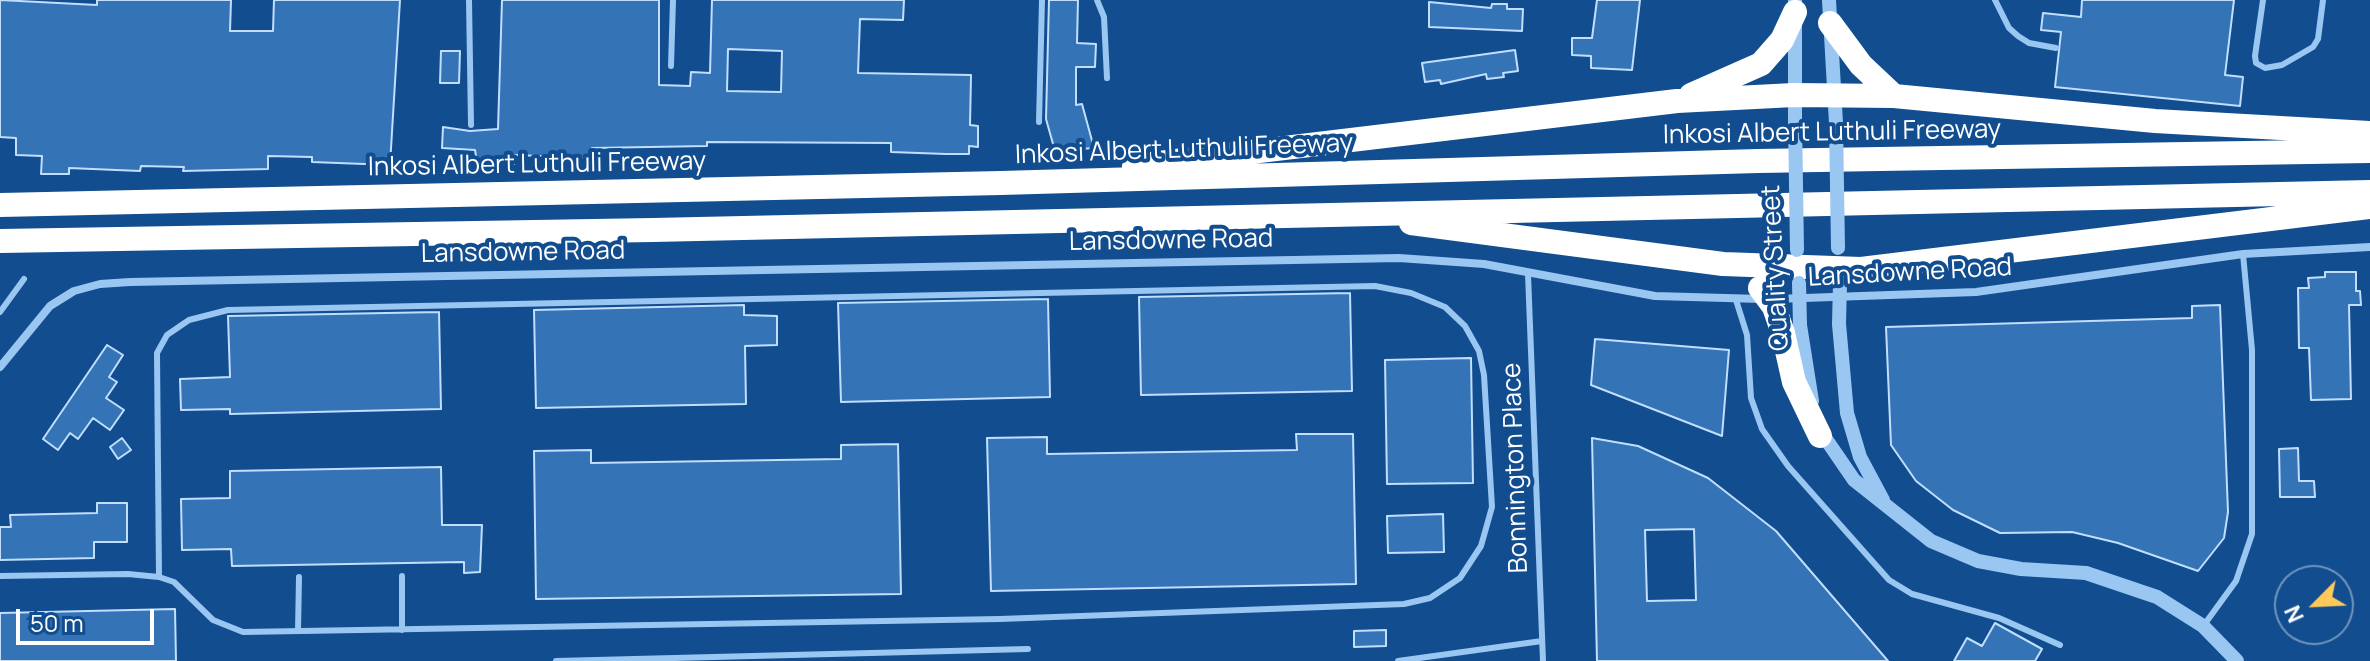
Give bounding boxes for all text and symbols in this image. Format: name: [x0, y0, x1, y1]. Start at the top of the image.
street label: Inkosi Albert Luthuli Freeway: [1663, 114, 2001, 152]
street label: Inkosi Albert Luthuli Freeway: [1014, 129, 1354, 171]
street label: Inkosi Albert Luthuli Freeway: [368, 146, 706, 184]
street label: Quality Street: [1756, 184, 1796, 352]
street label: Lansdowne Road: [1069, 224, 1273, 258]
street label: Lansdowne Road: [421, 236, 625, 270]
street label: Lansdowne Road: [1807, 252, 2013, 294]
street label: Bonnington Place: [1497, 362, 1535, 574]
north arrow: [2274, 565, 2354, 645]
scale bar: [20, 593, 158, 643]
text: N: [2277, 601, 2311, 627]
text: 50 m: [30, 606, 84, 639]

